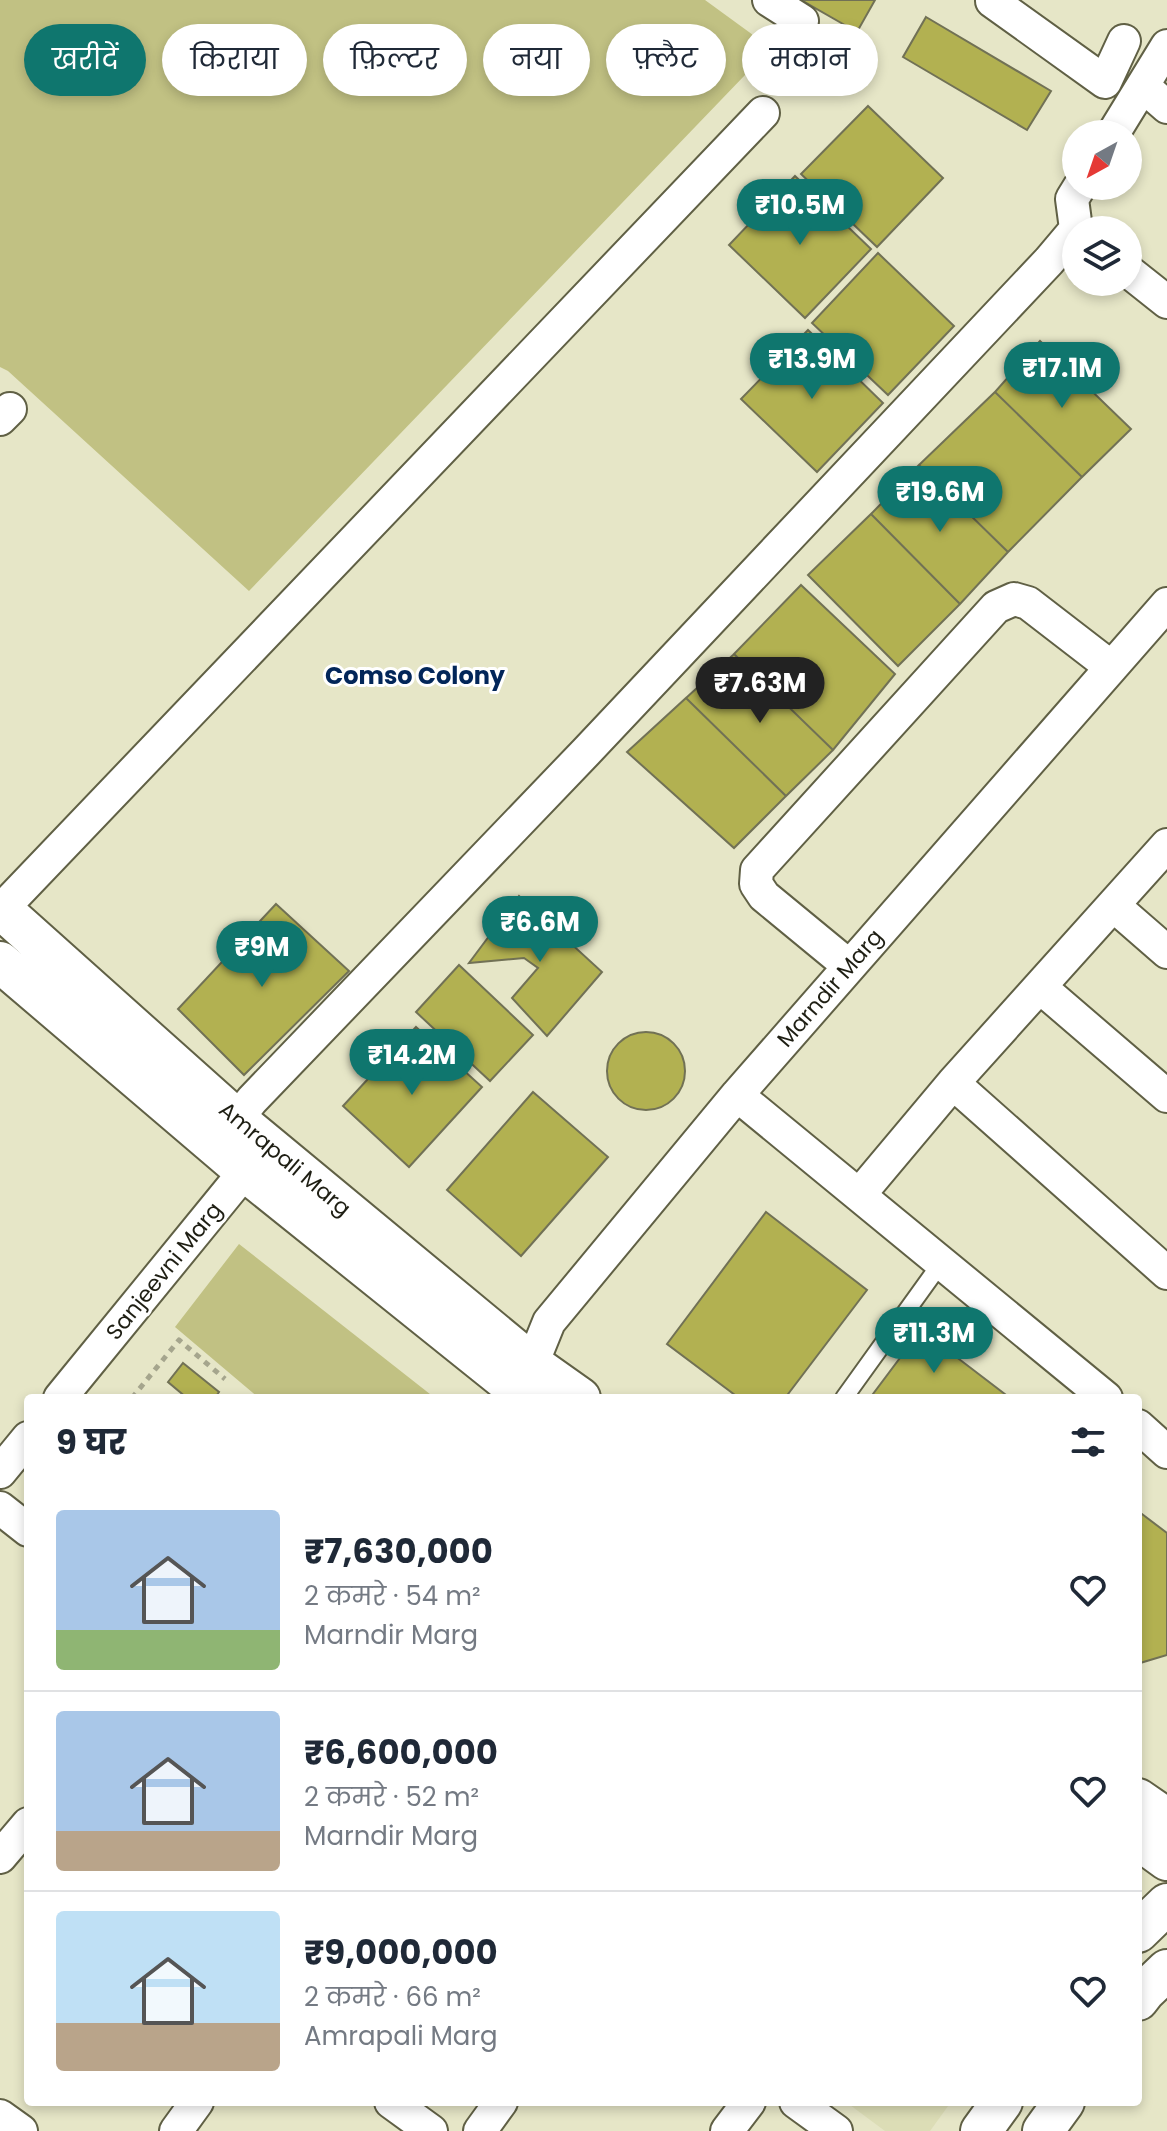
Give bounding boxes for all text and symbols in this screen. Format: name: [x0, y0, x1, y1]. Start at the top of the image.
chip: खरीदें: [24, 24, 146, 96]
chip: किराया: [162, 24, 307, 96]
chip: फ़िल्टर: [323, 24, 467, 96]
chip: नया: [483, 24, 590, 96]
chip: फ़्लैट: [606, 24, 726, 96]
chip: मकान: [742, 24, 878, 96]
north arrow: [1062, 120, 1142, 200]
map controls: [1062, 120, 1142, 296]
pin: ₹10.5M: [735, 179, 865, 247]
text: ₹10.5M: [755, 187, 845, 223]
button: layers: [1062, 216, 1142, 296]
pin: ₹13.9M: [747, 333, 877, 401]
text: ₹13.9M: [768, 341, 856, 377]
pin: ₹17.1M: [997, 342, 1127, 410]
text: ₹17.1M: [1022, 350, 1102, 386]
pin: ₹19.6M: [875, 466, 1005, 534]
text: ₹19.6M: [895, 474, 985, 510]
pin: ₹7.63M: [695, 657, 825, 725]
district label: Comso Colony: [325, 659, 506, 692]
text: ₹7.63M: [714, 665, 806, 701]
pin: ₹6.6M: [484, 896, 596, 964]
text: ₹6.6M: [500, 904, 580, 940]
pin: ₹9M: [223, 921, 301, 989]
street label: Marndir Marg: [770, 922, 890, 1054]
text: ₹9M: [234, 929, 290, 965]
pin: ₹14.2M: [347, 1029, 477, 1097]
text: ₹14.2M: [368, 1037, 456, 1073]
street label: Amrapali Marg: [212, 1094, 358, 1224]
street label: Sanjeevni Marg: [99, 1195, 229, 1347]
pin: ₹11.3M: [869, 1307, 999, 1375]
text: ₹11.3M: [893, 1315, 975, 1351]
text: 9 घर: [56, 1418, 126, 1466]
icon: filters: [1066, 1420, 1110, 1464]
text: ₹7,630,000: [304, 1527, 493, 1575]
icon: home: [120, 1542, 216, 1638]
icon: heart: [1066, 1568, 1110, 1612]
text: 2 कमरे · 54 m²: [304, 1578, 481, 1614]
text: Marndir Marg: [304, 1617, 478, 1653]
text: ₹6,600,000: [304, 1728, 498, 1776]
icon: home: [120, 1743, 216, 1839]
icon: heart: [1066, 1769, 1110, 1813]
text: 2 कमरे · 52 m²: [304, 1779, 479, 1815]
text: Marndir Marg: [304, 1818, 478, 1854]
text: ₹9,000,000: [304, 1928, 498, 1976]
icon: home: [120, 1943, 216, 2039]
icon: heart: [1066, 1969, 1110, 2013]
text: 2 कमरे · 66 m²: [304, 1979, 481, 2015]
text: Amrapali Marg: [304, 2018, 498, 2054]

